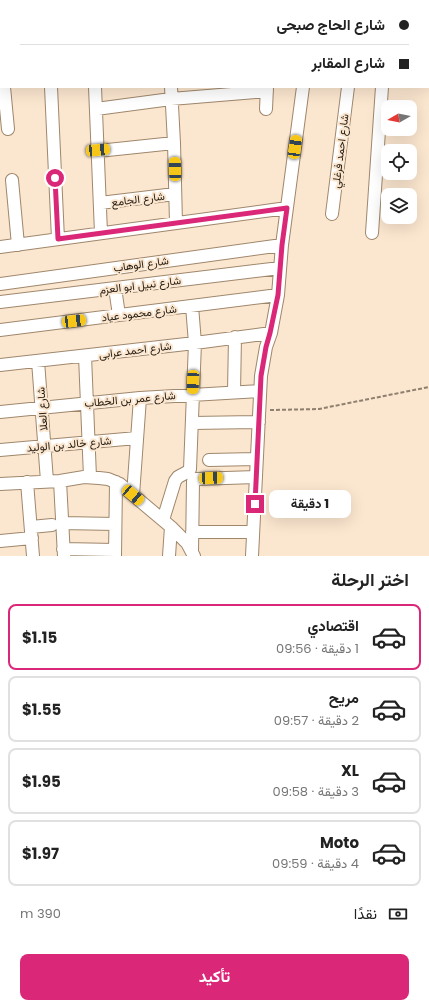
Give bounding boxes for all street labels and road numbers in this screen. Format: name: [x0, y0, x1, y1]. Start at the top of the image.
street label: شارع احمد فرغلي: [327, 113, 355, 189]
street label: شارع الجامع: [110, 188, 166, 210]
street label: شارع الوهاب: [112, 252, 170, 276]
street label: شارع نبيل ابو العزم: [98, 272, 182, 298]
street label: شارع محمود عياد: [100, 300, 178, 326]
street label: شارع احمد عرابى: [98, 338, 173, 362]
street label: شارع العلا: [32, 386, 52, 431]
street label: شارع عمر بن الخطاب: [84, 387, 177, 411]
street label: شارع خالد بن الوليد: [26, 432, 112, 456]

